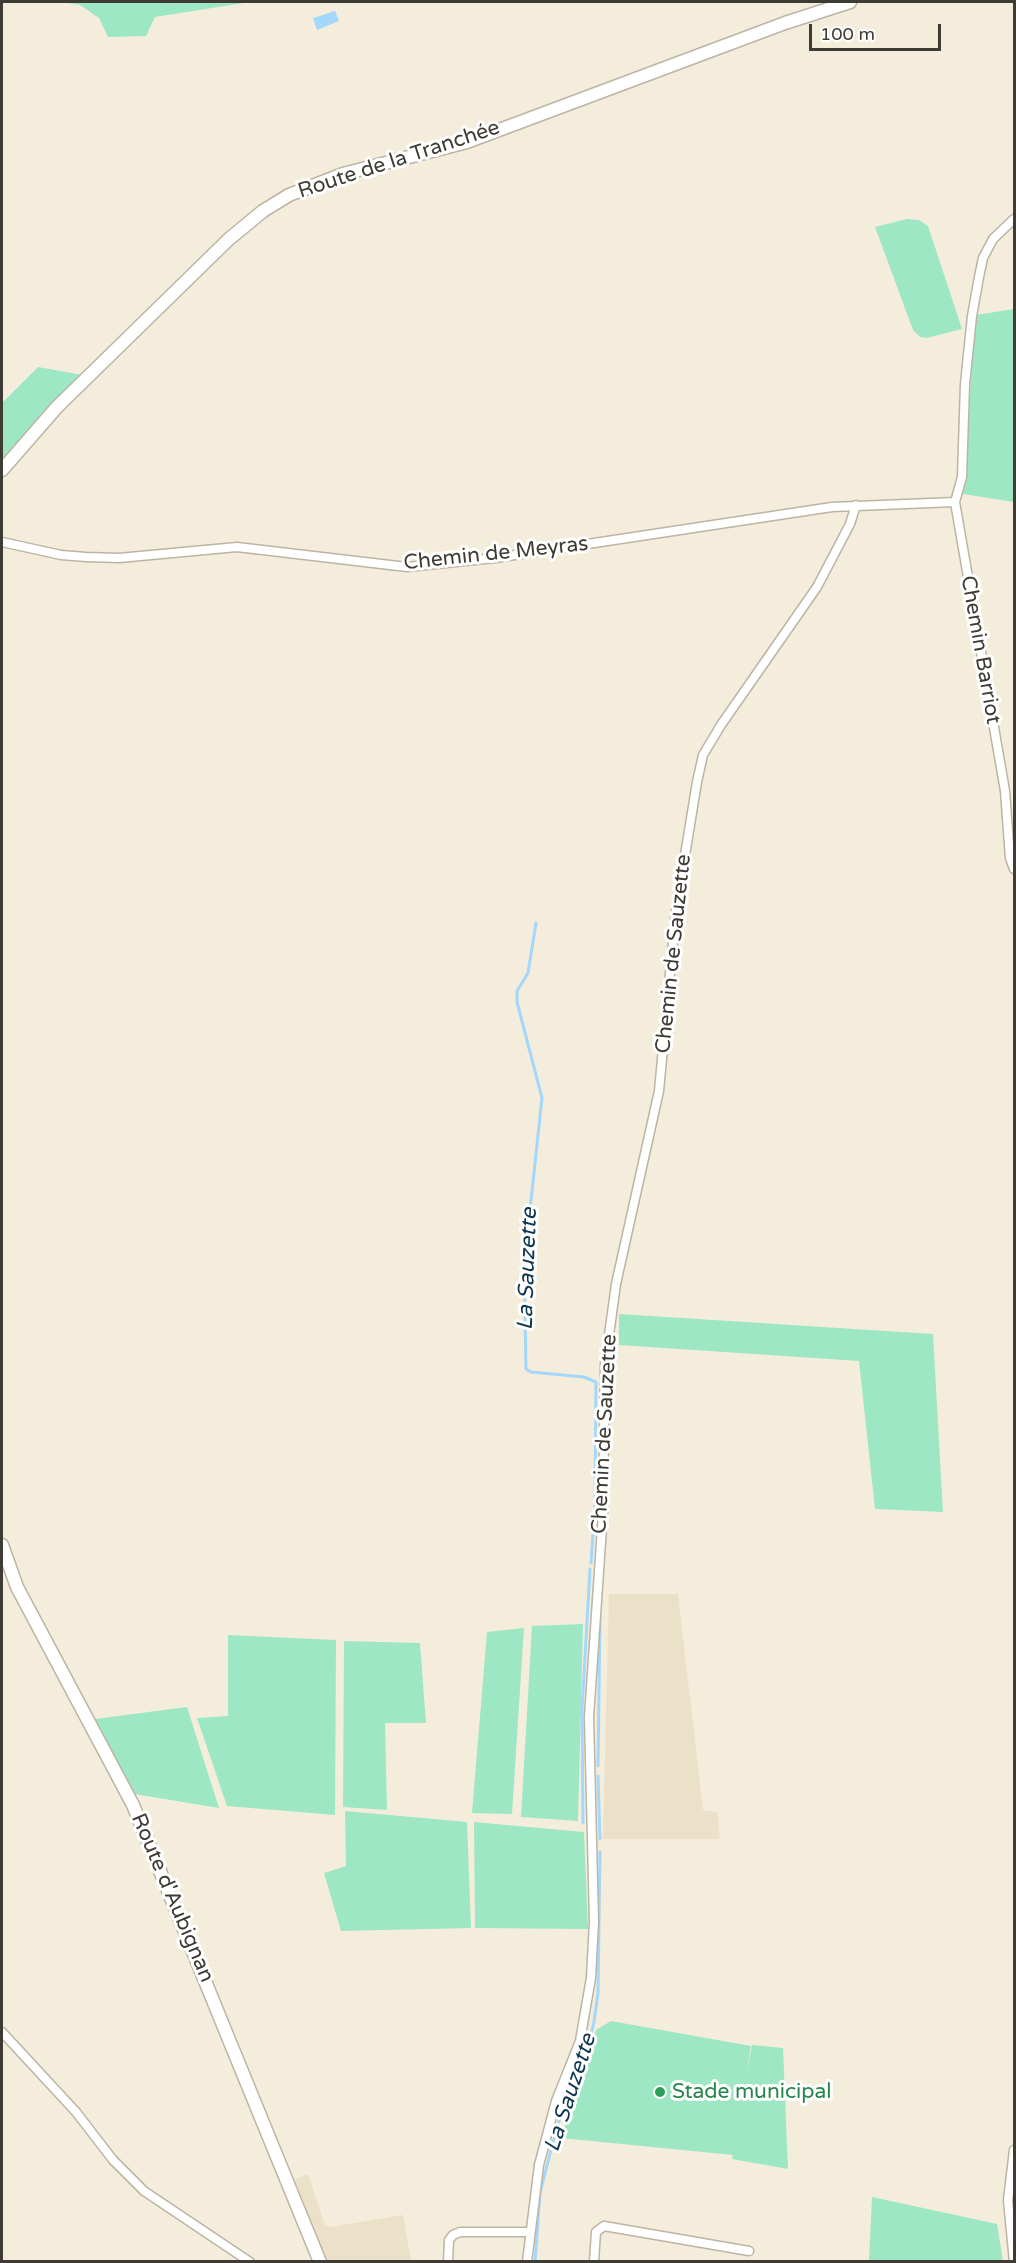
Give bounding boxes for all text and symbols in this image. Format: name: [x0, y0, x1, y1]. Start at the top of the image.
scale bar: [812, 12, 944, 50]
text: 100 m: [820, 23, 875, 45]
street label: Route de la Tranchée: [295, 115, 503, 205]
street label: Chemin de Meyras: [402, 532, 590, 576]
street label: Chemin Barriot: [955, 574, 1005, 726]
street label: Chemin de Sauzette: [651, 853, 697, 1055]
water label: La Sauzette: [513, 1207, 543, 1331]
street label: Chemin de Sauzette: [587, 1333, 623, 1535]
street label: Route d'Aubignan: [125, 1810, 219, 1986]
water label: La Sauzette: [540, 2031, 602, 2155]
place label: Stade municipal: [672, 2079, 832, 2105]
marker: Stade municipal: [653, 2085, 667, 2099]

